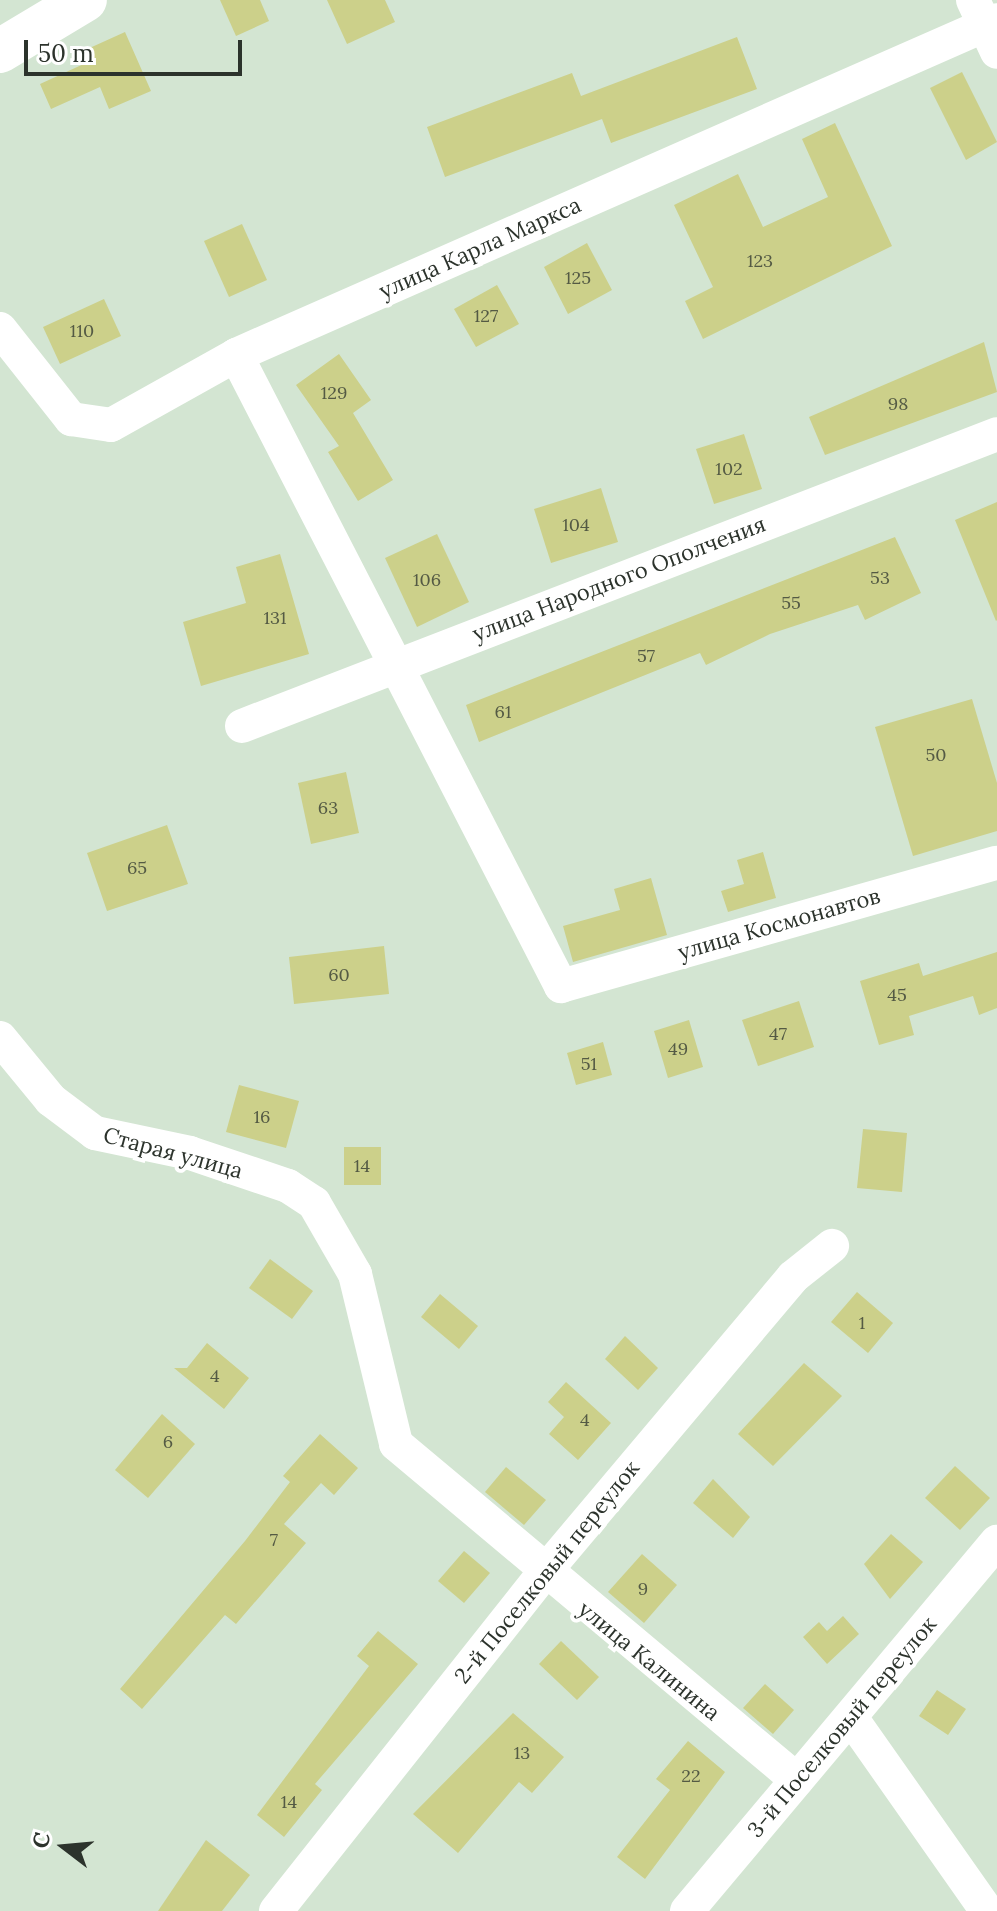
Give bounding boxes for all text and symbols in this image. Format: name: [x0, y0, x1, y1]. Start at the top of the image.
scale bar: [28, 24, 246, 74]
text: 50 m: [38, 38, 94, 69]
street label: улица Карла Маркса: [375, 192, 585, 304]
house number: 123: [747, 250, 773, 272]
house number: 125: [565, 267, 591, 289]
house number: 127: [474, 305, 498, 327]
house number: 110: [70, 320, 94, 342]
house number: 129: [321, 382, 347, 404]
house number: 98: [888, 393, 908, 415]
house number: 102: [715, 458, 743, 480]
street label: улица Народного Ополчения: [469, 511, 769, 647]
house number: 104: [562, 514, 590, 536]
house number: 53: [870, 567, 890, 589]
house number: 106: [413, 569, 441, 591]
house number: 55: [781, 592, 801, 614]
house number: 131: [263, 607, 287, 629]
house number: 57: [637, 645, 655, 667]
house number: 61: [495, 701, 511, 723]
house number: 50: [926, 744, 946, 766]
house number: 63: [318, 797, 338, 819]
house number: 65: [127, 857, 147, 879]
street label: улица Космонавтов: [675, 882, 883, 966]
house number: 60: [328, 964, 350, 986]
house number: 45: [887, 984, 907, 1006]
house number: 47: [769, 1023, 787, 1045]
house number: 49: [668, 1038, 688, 1060]
house number: 51: [581, 1053, 597, 1075]
house number: 16: [254, 1106, 270, 1128]
street label: Старая улица: [100, 1122, 246, 1184]
house number: 14: [354, 1155, 370, 1177]
house number: 1: [859, 1312, 865, 1334]
house number: 4: [210, 1365, 220, 1387]
house number: 4: [580, 1409, 590, 1431]
house number: 6: [163, 1431, 173, 1453]
street label: 2-й Поселковый переулок: [449, 1455, 645, 1689]
house number: 7: [270, 1529, 278, 1551]
house number: 9: [638, 1578, 648, 1600]
street label: улица Калинина: [573, 1596, 725, 1726]
street label: 3-й Поселковый переулок: [742, 1611, 942, 1843]
house number: 13: [514, 1742, 530, 1764]
house number: 22: [681, 1765, 701, 1787]
house number: 14: [281, 1791, 297, 1813]
north arrow: [24, 1807, 104, 1887]
text: С: [25, 1829, 56, 1852]

